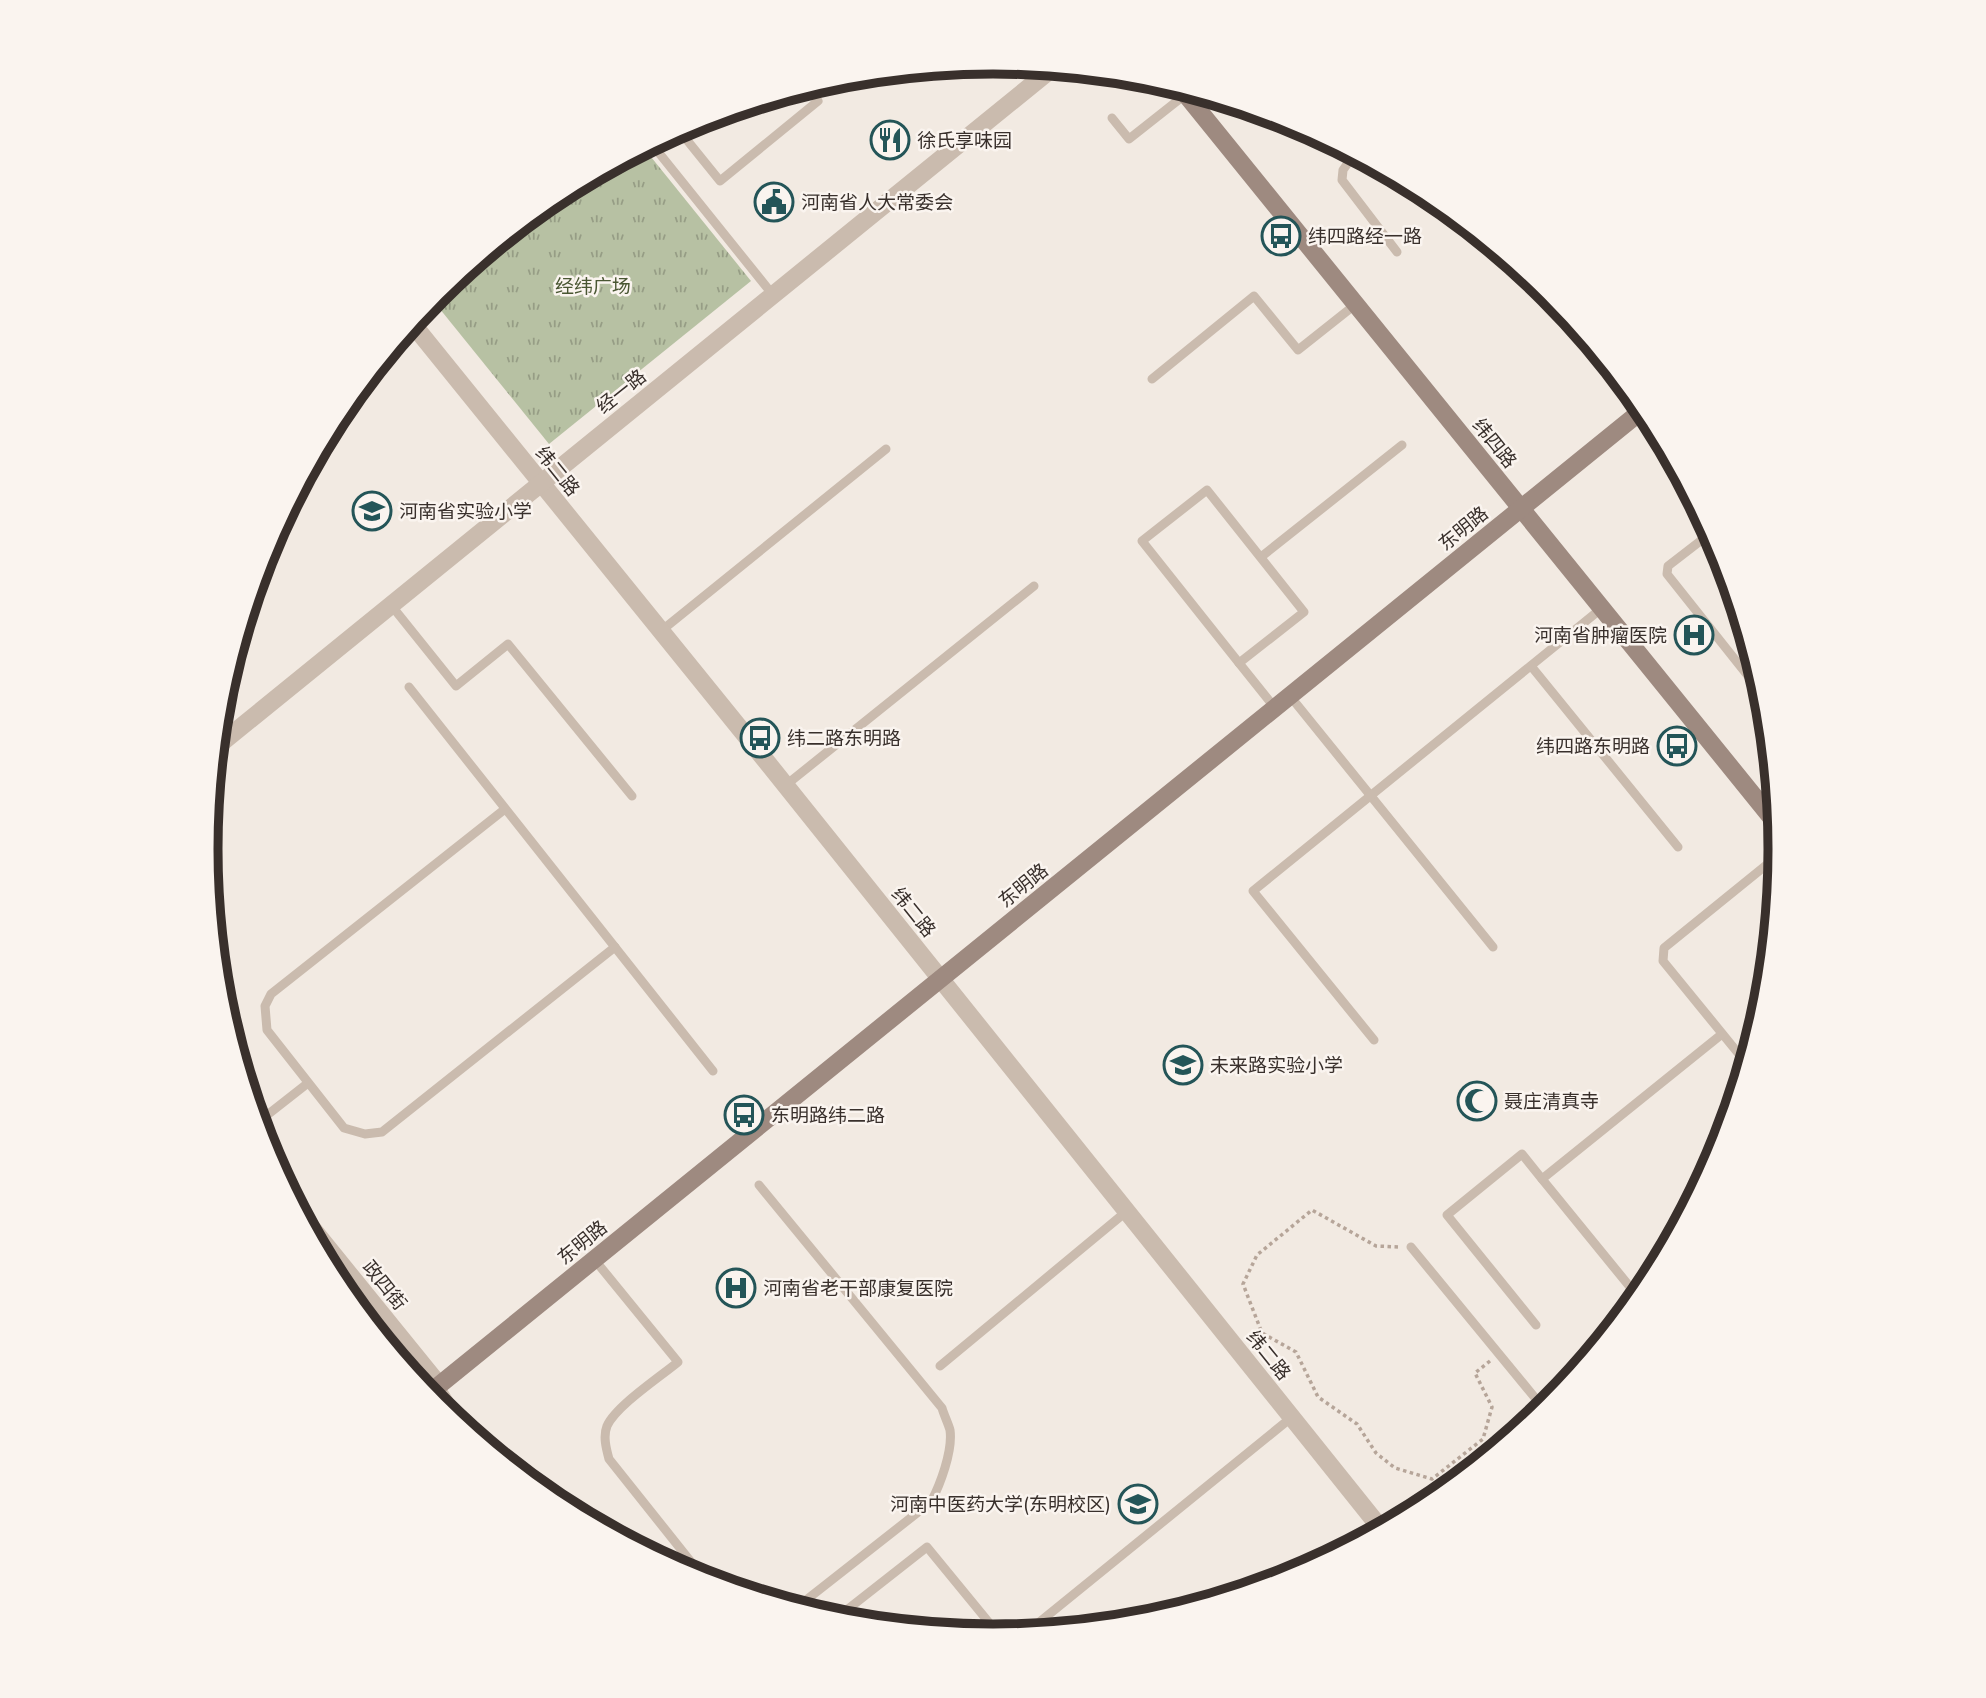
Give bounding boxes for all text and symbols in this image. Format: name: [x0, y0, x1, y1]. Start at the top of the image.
restaurant icon: 徐氏享味园: [869, 119, 911, 161]
place label: 徐氏享味园: [917, 128, 1012, 154]
public building icon: 河南省人大常委会: [753, 181, 795, 223]
place label: 河南省人大常委会: [801, 190, 953, 216]
bus stop icon: 纬四路经一路: [1260, 215, 1302, 257]
place label: 纬四路经一路: [1308, 224, 1422, 250]
park label: 经纬广场: [555, 274, 631, 300]
street label: 经一路: [591, 364, 652, 420]
street label: 纬四路: [1466, 413, 1522, 474]
street label: 纬二路: [529, 441, 585, 502]
school or university icon: 河南省实验小学: [351, 490, 393, 532]
place label: 河南省实验小学: [399, 499, 532, 525]
street label: 东明路: [1433, 501, 1494, 557]
hospital icon: 河南省肿瘤医院: [1673, 614, 1715, 656]
place label: 河南省肿瘤医院: [1534, 623, 1667, 649]
bus stop icon: 纬二路东明路: [739, 717, 781, 759]
bus stop icon: 纬四路东明路: [1656, 725, 1698, 767]
place label: 纬二路东明路: [787, 726, 901, 752]
place label: 纬四路东明路: [1536, 734, 1650, 760]
street label: 东明路: [993, 858, 1054, 914]
street label: 纬二路: [885, 882, 941, 943]
school or university icon: 未来路实验小学: [1162, 1044, 1204, 1086]
place label: 未来路实验小学: [1210, 1053, 1343, 1079]
mosque icon: 聂庄清真寺: [1456, 1080, 1498, 1122]
place label: 聂庄清真寺: [1504, 1089, 1599, 1115]
bus stop icon: 东明路纬二路: [723, 1094, 765, 1136]
place label: 东明路纬二路: [771, 1103, 885, 1129]
street label: 东明路: [552, 1215, 613, 1271]
street label: 政四街: [356, 1255, 412, 1316]
hospital icon: 河南省老干部康复医院: [715, 1267, 757, 1309]
place label: 河南省老干部康复医院: [763, 1276, 953, 1302]
street label: 纬二路: [1240, 1325, 1296, 1386]
school or university icon: 河南中医药大学(东明校区): [1117, 1483, 1159, 1525]
place label: 河南中医药大学(东明校区): [890, 1492, 1111, 1518]

